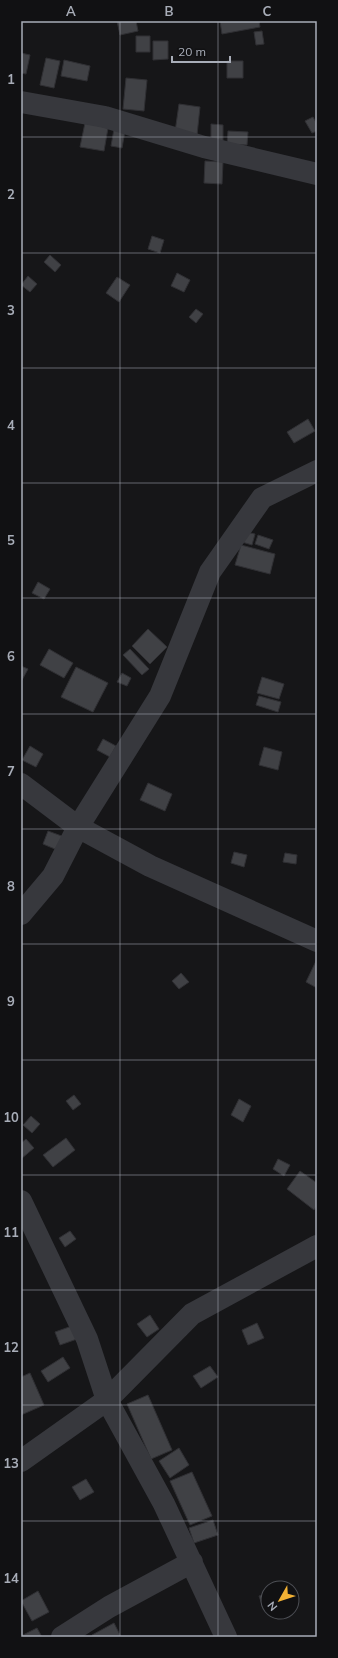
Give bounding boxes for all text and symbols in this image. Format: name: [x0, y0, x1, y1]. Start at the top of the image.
text: A: [66, 3, 76, 19]
text: B: [165, 3, 174, 19]
text: C: [263, 3, 272, 19]
scale bar: [172, 38, 230, 64]
text: 20 m: [178, 44, 206, 59]
text: 1: [7, 71, 15, 87]
text: 2: [7, 186, 15, 202]
text: 3: [7, 302, 15, 318]
text: 4: [7, 417, 15, 433]
text: 5: [7, 532, 15, 548]
text: 6: [7, 648, 15, 664]
text: 7: [7, 763, 15, 779]
text: 8: [7, 878, 15, 894]
text: 9: [7, 993, 15, 1009]
text: 10: [3, 1109, 19, 1125]
text: 11: [3, 1224, 19, 1240]
text: 12: [3, 1339, 19, 1355]
text: 13: [3, 1455, 19, 1471]
text: 14: [3, 1570, 19, 1586]
north arrow: [260, 1580, 300, 1620]
text: N: [264, 1599, 280, 1614]

